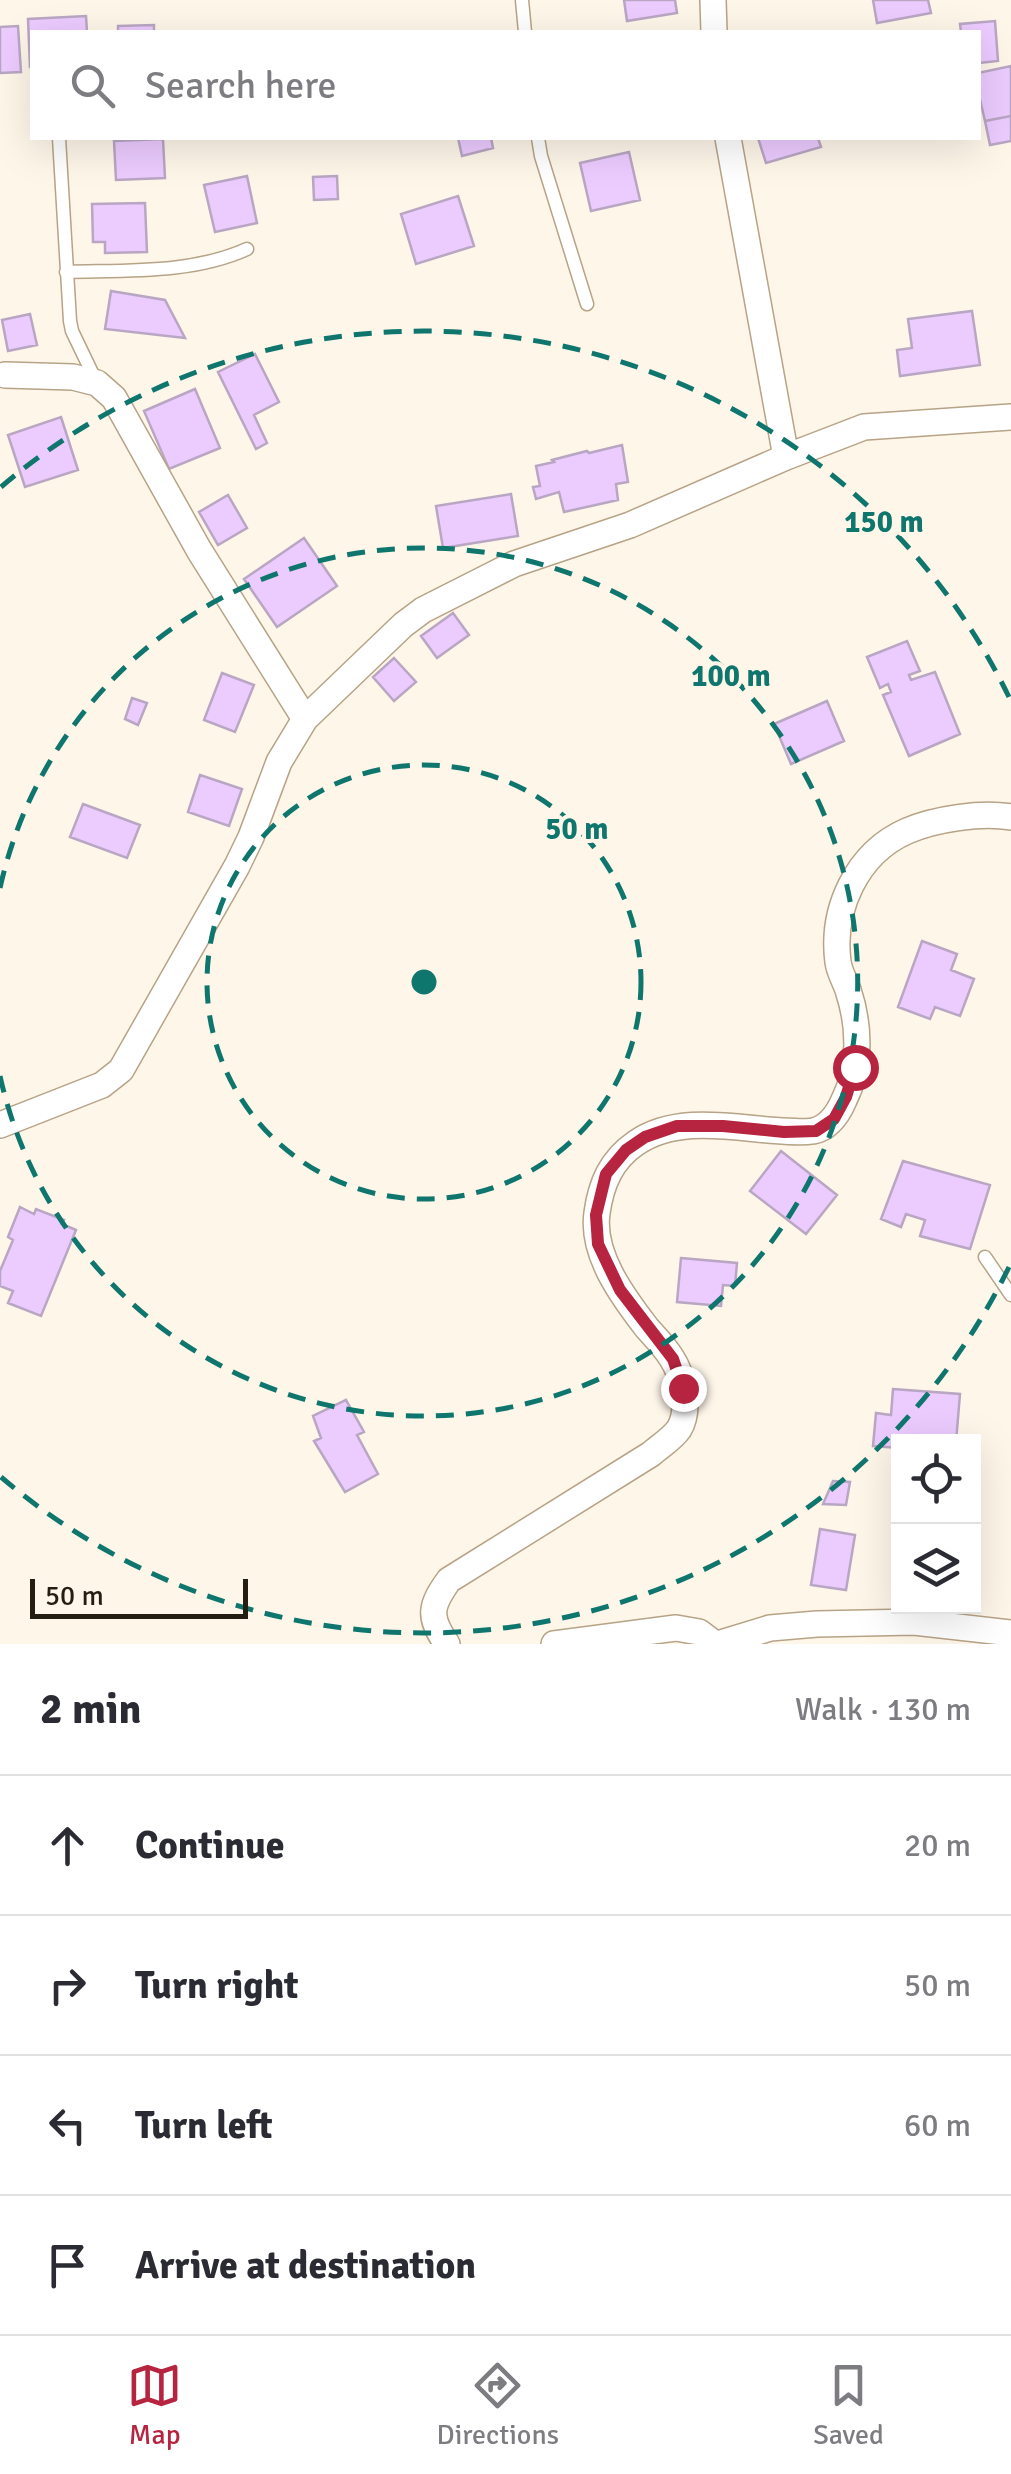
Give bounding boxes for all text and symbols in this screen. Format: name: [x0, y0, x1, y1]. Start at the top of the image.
search box: [30, 30, 981, 140]
icon: search: [65, 58, 120, 113]
text: Search here: [145, 62, 337, 109]
text: 150 m: [844, 504, 924, 541]
text: 100 m: [691, 658, 771, 695]
text: 50 m: [545, 811, 609, 848]
centre of rings: [406, 964, 442, 1000]
route start: [833, 1045, 879, 1091]
route end: [661, 1366, 707, 1412]
map controls: [891, 1434, 981, 1614]
button: locate: [891, 1434, 981, 1524]
button: layers: [891, 1524, 981, 1614]
scale bar: [30, 1574, 248, 1618]
text: 50 m: [45, 1579, 104, 1613]
text: 2 min: [40, 1684, 141, 1735]
text: Walk · 130 m: [795, 1690, 971, 1729]
icon: ahead: [40, 1818, 95, 1873]
text: Continue: [135, 1822, 285, 1869]
text: 20 m: [904, 1826, 971, 1865]
icon: right: [40, 1958, 95, 2013]
text: Turn right: [135, 1962, 299, 2009]
text: 50 m: [904, 1966, 971, 2005]
icon: left: [40, 2098, 95, 2153]
text: Turn left: [135, 2102, 273, 2149]
text: 60 m: [904, 2106, 971, 2145]
icon: arrive: [40, 2238, 95, 2293]
text: Arrive at destination: [135, 2242, 476, 2289]
tab: Map: [127, 2358, 182, 2452]
tab: Directions: [437, 2358, 559, 2452]
tab: Saved: [813, 2358, 884, 2452]

